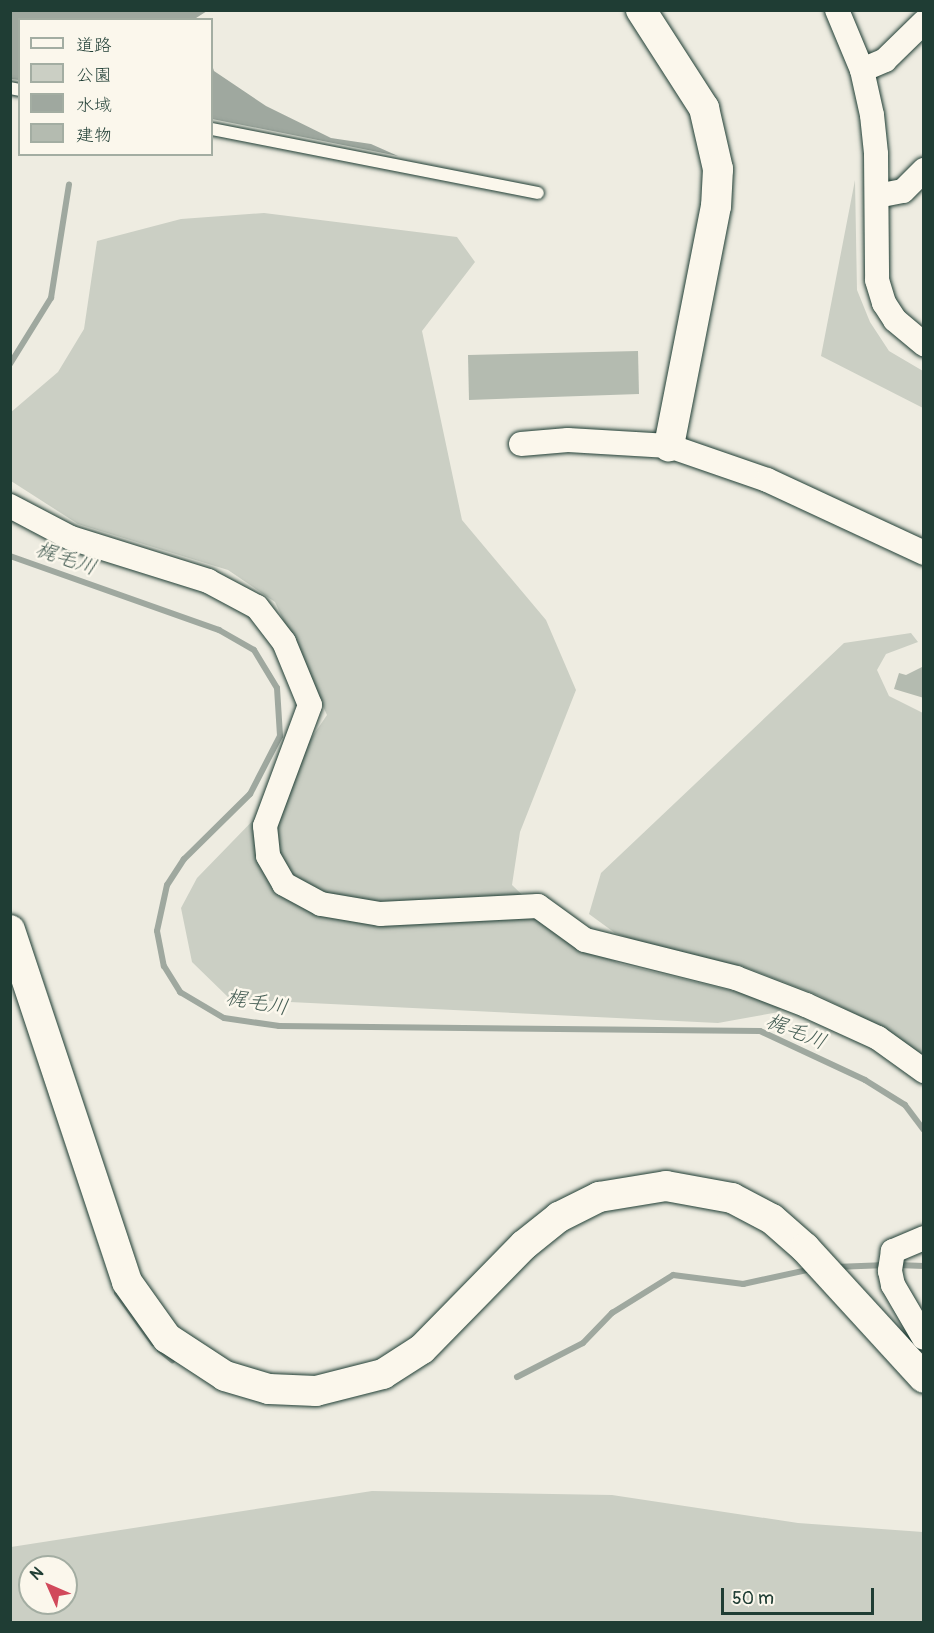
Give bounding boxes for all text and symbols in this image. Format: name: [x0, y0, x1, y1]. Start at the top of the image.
legend: [18, 18, 213, 156]
text: 道路: [76, 34, 112, 57]
text: 公園: [76, 64, 112, 87]
text: 水域: [76, 94, 112, 117]
text: 建物: [76, 124, 112, 147]
water label: 梶毛川: [32, 537, 100, 581]
water label: 梶毛川: [224, 985, 290, 1021]
water label: 梶毛川: [762, 1009, 830, 1055]
north arrow: [18, 1555, 78, 1615]
text: N: [26, 1563, 48, 1585]
scale bar: [724, 1576, 877, 1614]
text: 50 m: [732, 1587, 774, 1610]

